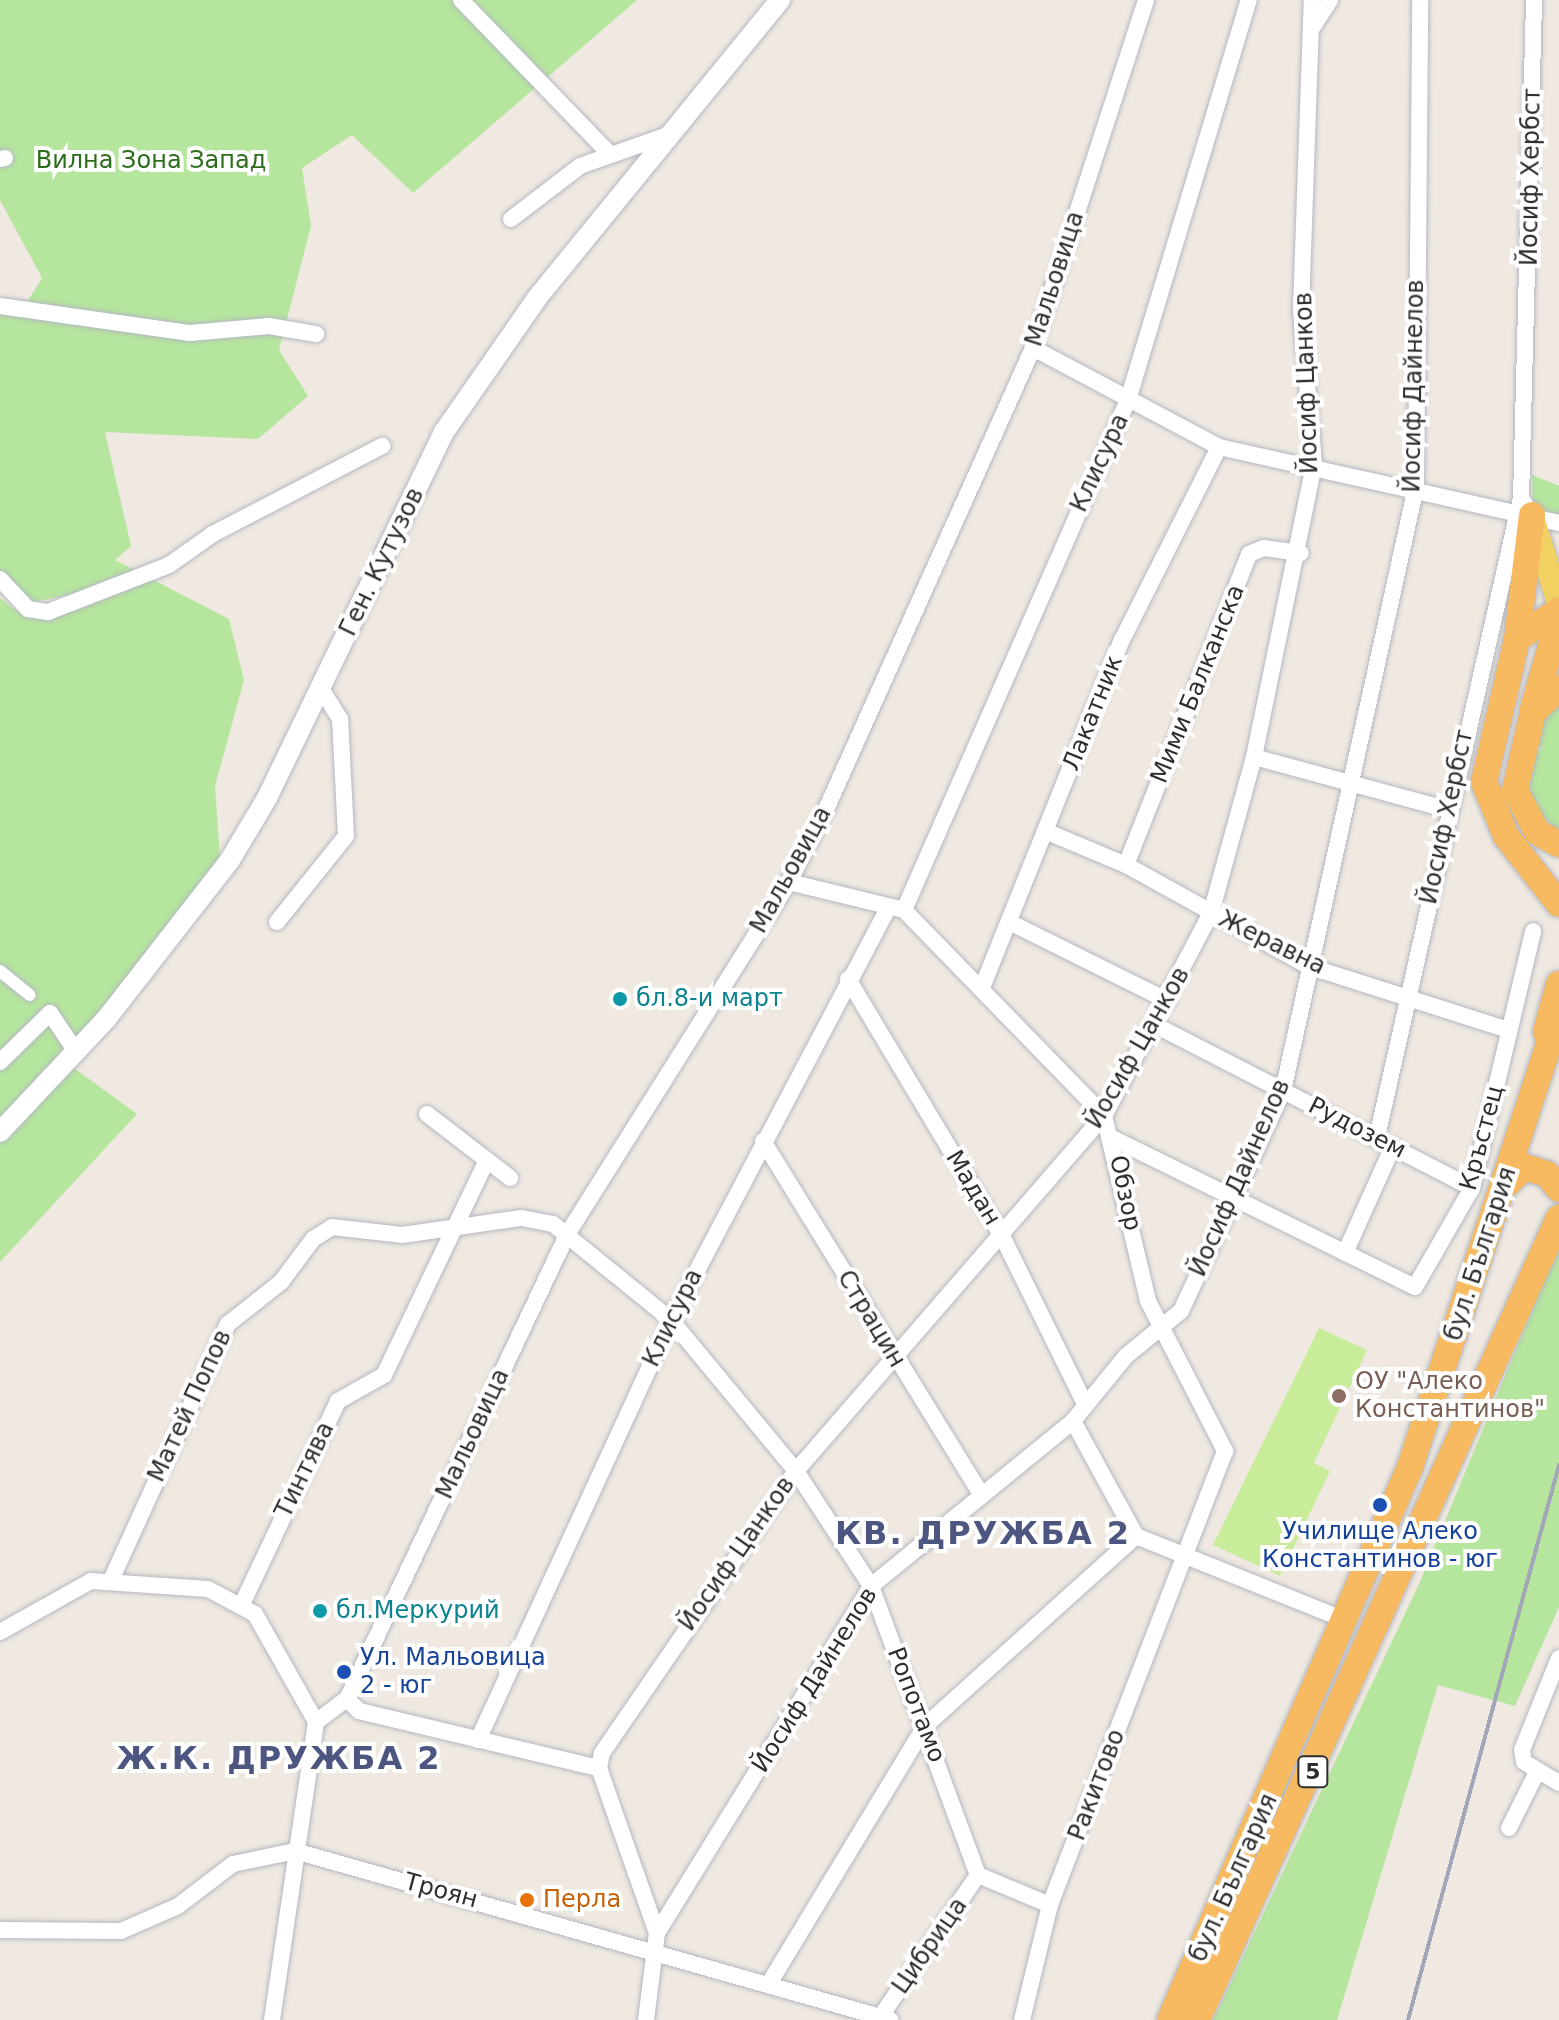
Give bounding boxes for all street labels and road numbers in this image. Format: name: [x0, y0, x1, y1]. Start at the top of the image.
street label: Йосиф Хербст: [1515, 88, 1547, 266]
street label: Мальовица: [1020, 208, 1090, 350]
street label: Йосиф Дайнелов: [1398, 279, 1430, 493]
street label: Йосиф Цанков: [1289, 292, 1325, 474]
street label: Клисура: [1065, 409, 1135, 517]
street label: Ген. Кутузов: [334, 483, 430, 641]
street label: Мими Балканска: [1145, 581, 1251, 787]
street label: Лакатник: [1057, 651, 1129, 775]
street label: Йосиф Хербст: [1414, 727, 1480, 907]
street label: Мальовица: [744, 802, 838, 938]
street label: Жеравна: [1214, 905, 1330, 981]
street label: Йосиф Цанков: [1080, 962, 1196, 1134]
street label: Йосиф Дайнелов: [1183, 1075, 1297, 1281]
street label: Кръстец: [1454, 1082, 1510, 1194]
street label: Рудозем: [1303, 1091, 1411, 1165]
street label: Мадан: [939, 1145, 1007, 1231]
street label: Обзор: [1103, 1153, 1147, 1233]
street label: бул. България: [1439, 1164, 1523, 1344]
street label: Клисура: [637, 1264, 709, 1372]
street label: Страцин: [831, 1265, 911, 1373]
street label: Матей Попов: [142, 1325, 238, 1487]
street label: Мальовица: [430, 1364, 516, 1504]
street label: Тинтява: [269, 1417, 341, 1523]
street label: Йосиф Цанков: [673, 1471, 801, 1637]
street label: Йосиф Дайнелов: [746, 1582, 884, 1778]
street label: Ропотамо: [881, 1643, 951, 1767]
street label: Ракитово: [1063, 1725, 1131, 1845]
road number: 5: [1297, 1754, 1329, 1790]
street label: бул. България: [1184, 1789, 1284, 1967]
street label: Троян: [401, 1867, 481, 1915]
street label: Цибрица: [886, 1892, 974, 2000]

